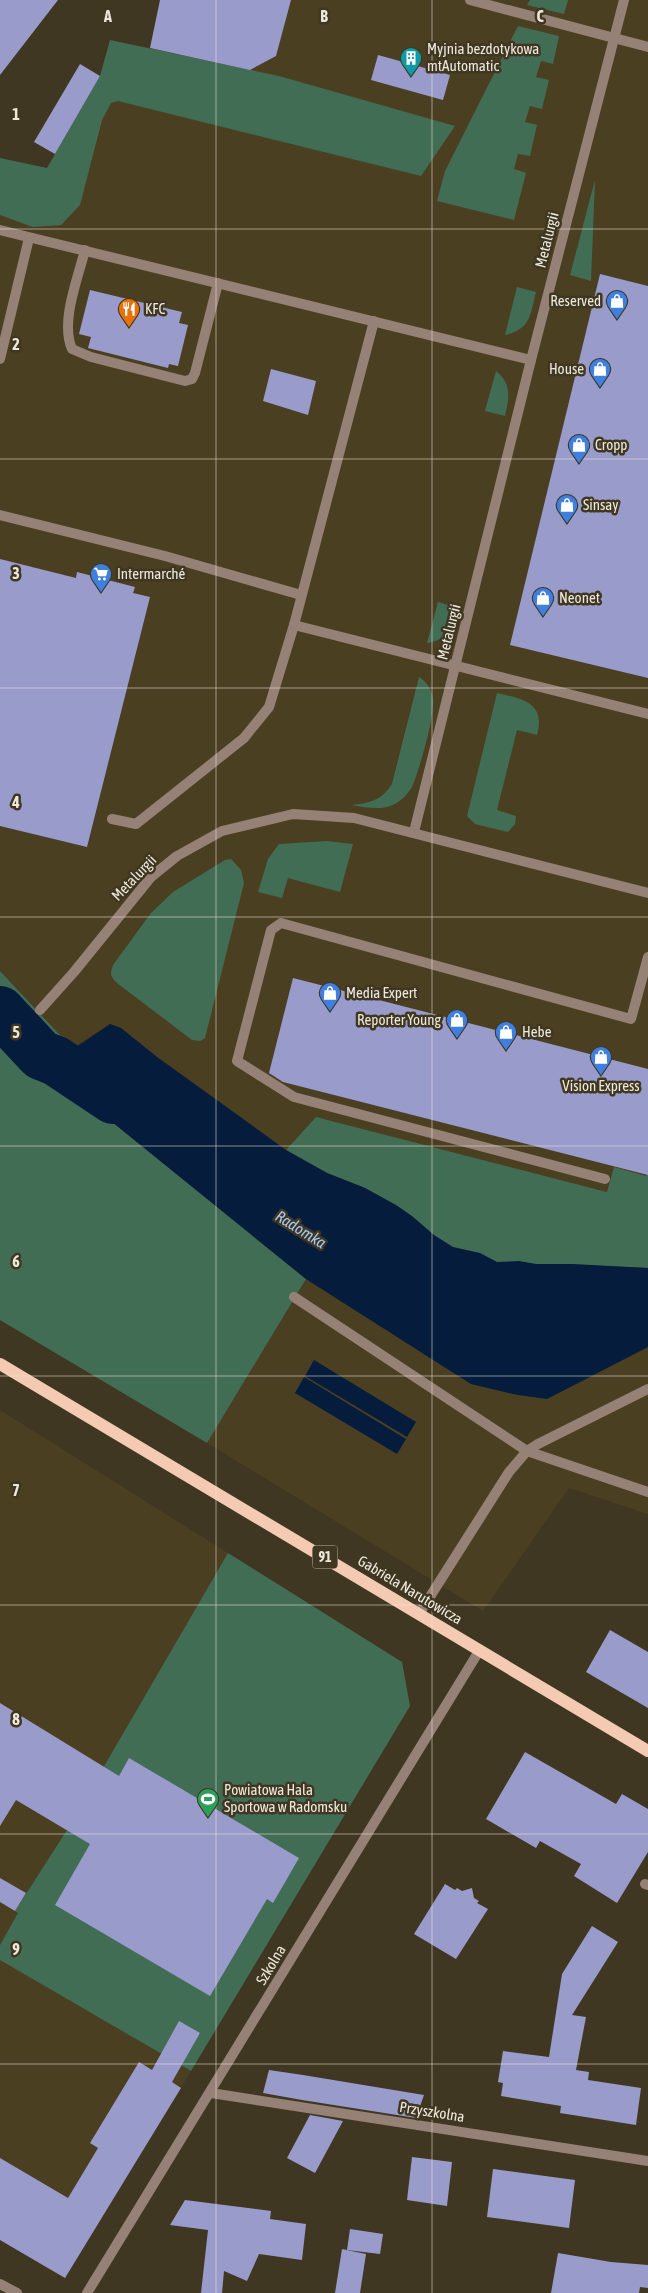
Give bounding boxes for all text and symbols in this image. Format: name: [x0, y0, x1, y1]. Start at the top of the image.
text: A: [103, 7, 112, 25]
text: B: [320, 7, 328, 25]
text: C: [536, 7, 544, 25]
place label: Myjnia bezdotykowa mtAutomatic: [427, 40, 539, 74]
building icon: Myjnia bezdotykowa mtAutomatic: [399, 46, 423, 77]
text: 1: [12, 105, 20, 123]
street label: Metalurgii: [531, 210, 562, 269]
shop icon: Reserved: [605, 289, 629, 320]
place label: Reserved: [550, 292, 601, 309]
restaurant icon: KFC: [117, 297, 141, 328]
place label: KFC: [145, 300, 165, 317]
text: 2: [12, 335, 20, 353]
shop icon: House: [588, 357, 612, 388]
place label: House: [549, 360, 584, 377]
shop icon: Cropp: [567, 433, 591, 464]
place label: Cropp: [595, 436, 627, 453]
shop icon: Sinsay: [555, 493, 579, 524]
place label: Sinsay: [583, 496, 618, 513]
supermarket icon: Intermarché: [89, 562, 113, 593]
text: 3: [12, 564, 20, 582]
place label: Intermarché: [117, 565, 186, 582]
shop icon: Neonet: [531, 586, 555, 617]
place label: Neonet: [559, 589, 600, 606]
street label: Metalurgii: [433, 602, 464, 661]
text: 4: [11, 793, 20, 811]
street label: Metalurgii: [108, 851, 159, 904]
shop icon: Media Expert: [318, 981, 342, 1012]
place label: Media Expert: [346, 984, 417, 1001]
shop icon: Reporter Young: [445, 1008, 469, 1039]
place label: Reporter Young: [357, 1011, 442, 1028]
shop icon: Hebe: [494, 1020, 518, 1051]
text: 5: [12, 1023, 20, 1041]
place label: Hebe: [522, 1023, 552, 1040]
shop icon: Vision Express: [589, 1045, 613, 1076]
place label: Vision Express: [562, 1077, 640, 1094]
water label: Radomka: [272, 1206, 330, 1252]
text: 6: [12, 1252, 20, 1270]
text: 7: [12, 1481, 20, 1499]
road number: 91: [312, 1545, 338, 1568]
street label: Gabriela Narutowicza: [355, 1552, 465, 1627]
text: 8: [12, 1710, 20, 1728]
place label: Powiatowa Hala Sportowa w Radomsku: [224, 1781, 347, 1815]
sports icon: Powiatowa Hala Sportowa w Radomsku: [196, 1787, 220, 1818]
text: 9: [12, 1940, 20, 1958]
street label: Szkolna: [252, 1942, 289, 1988]
street label: Przyszkolna: [398, 2098, 466, 2125]

